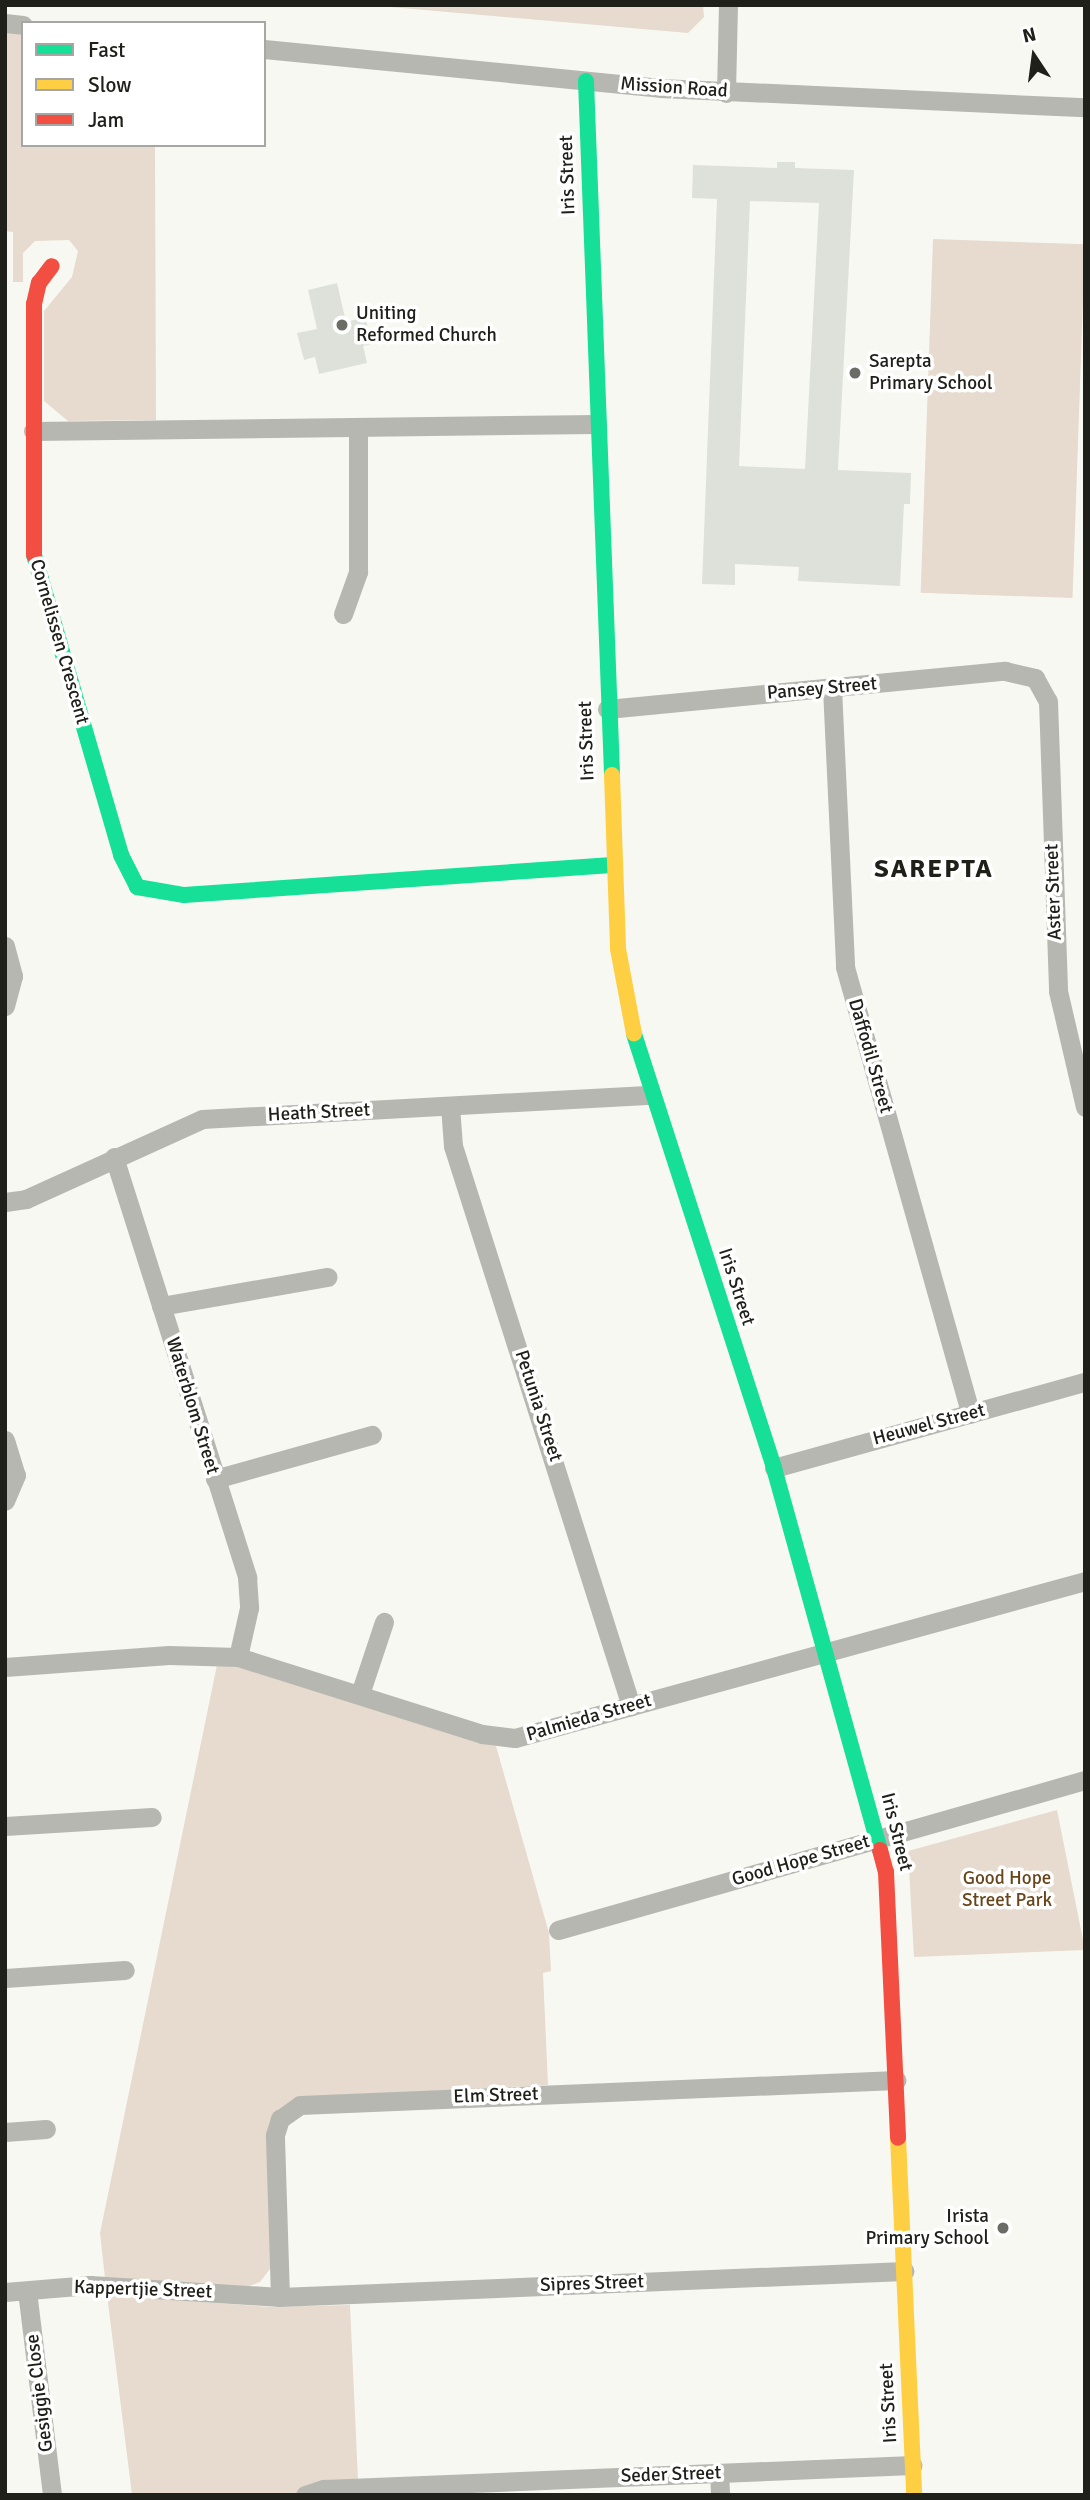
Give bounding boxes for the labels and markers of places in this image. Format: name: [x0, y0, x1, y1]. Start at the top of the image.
place label: Uniting Reformed Church: [356, 303, 497, 347]
marker: Uniting Reformed Church: [334, 317, 350, 333]
place label: Sarepta Primary School: [869, 351, 992, 395]
marker: Sarepta Primary School: [847, 365, 863, 381]
place label: Irista Primary School: [866, 2206, 989, 2250]
marker: Irista Primary School: [995, 2220, 1011, 2236]

